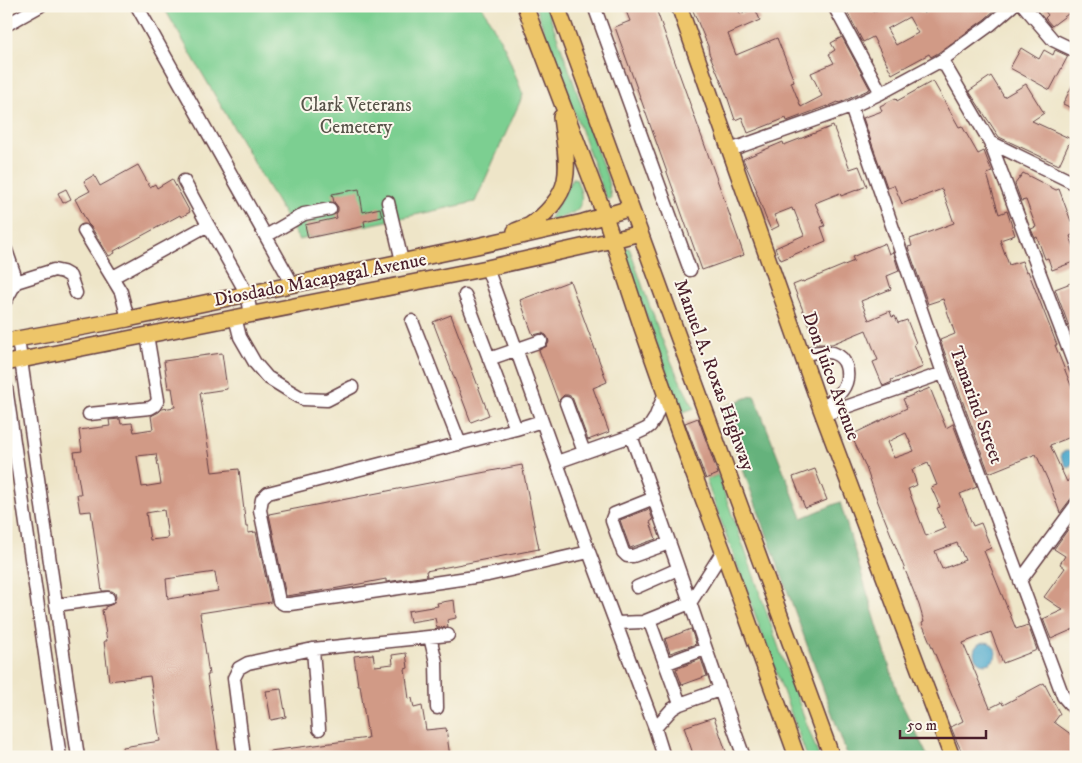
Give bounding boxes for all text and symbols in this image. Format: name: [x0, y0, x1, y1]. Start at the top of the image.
park label: Clark Veterans Cemetery: [300, 94, 412, 139]
street label: Diosdado Macapagal Avenue: [212, 248, 428, 312]
street label: Manuel A. Roxas Highway: [669, 276, 760, 475]
street label: Don Juico Avenue: [797, 309, 865, 443]
street label: Tamarind Street: [944, 343, 1008, 467]
scale bar: [900, 708, 986, 740]
text: 50 m: [907, 716, 937, 735]

